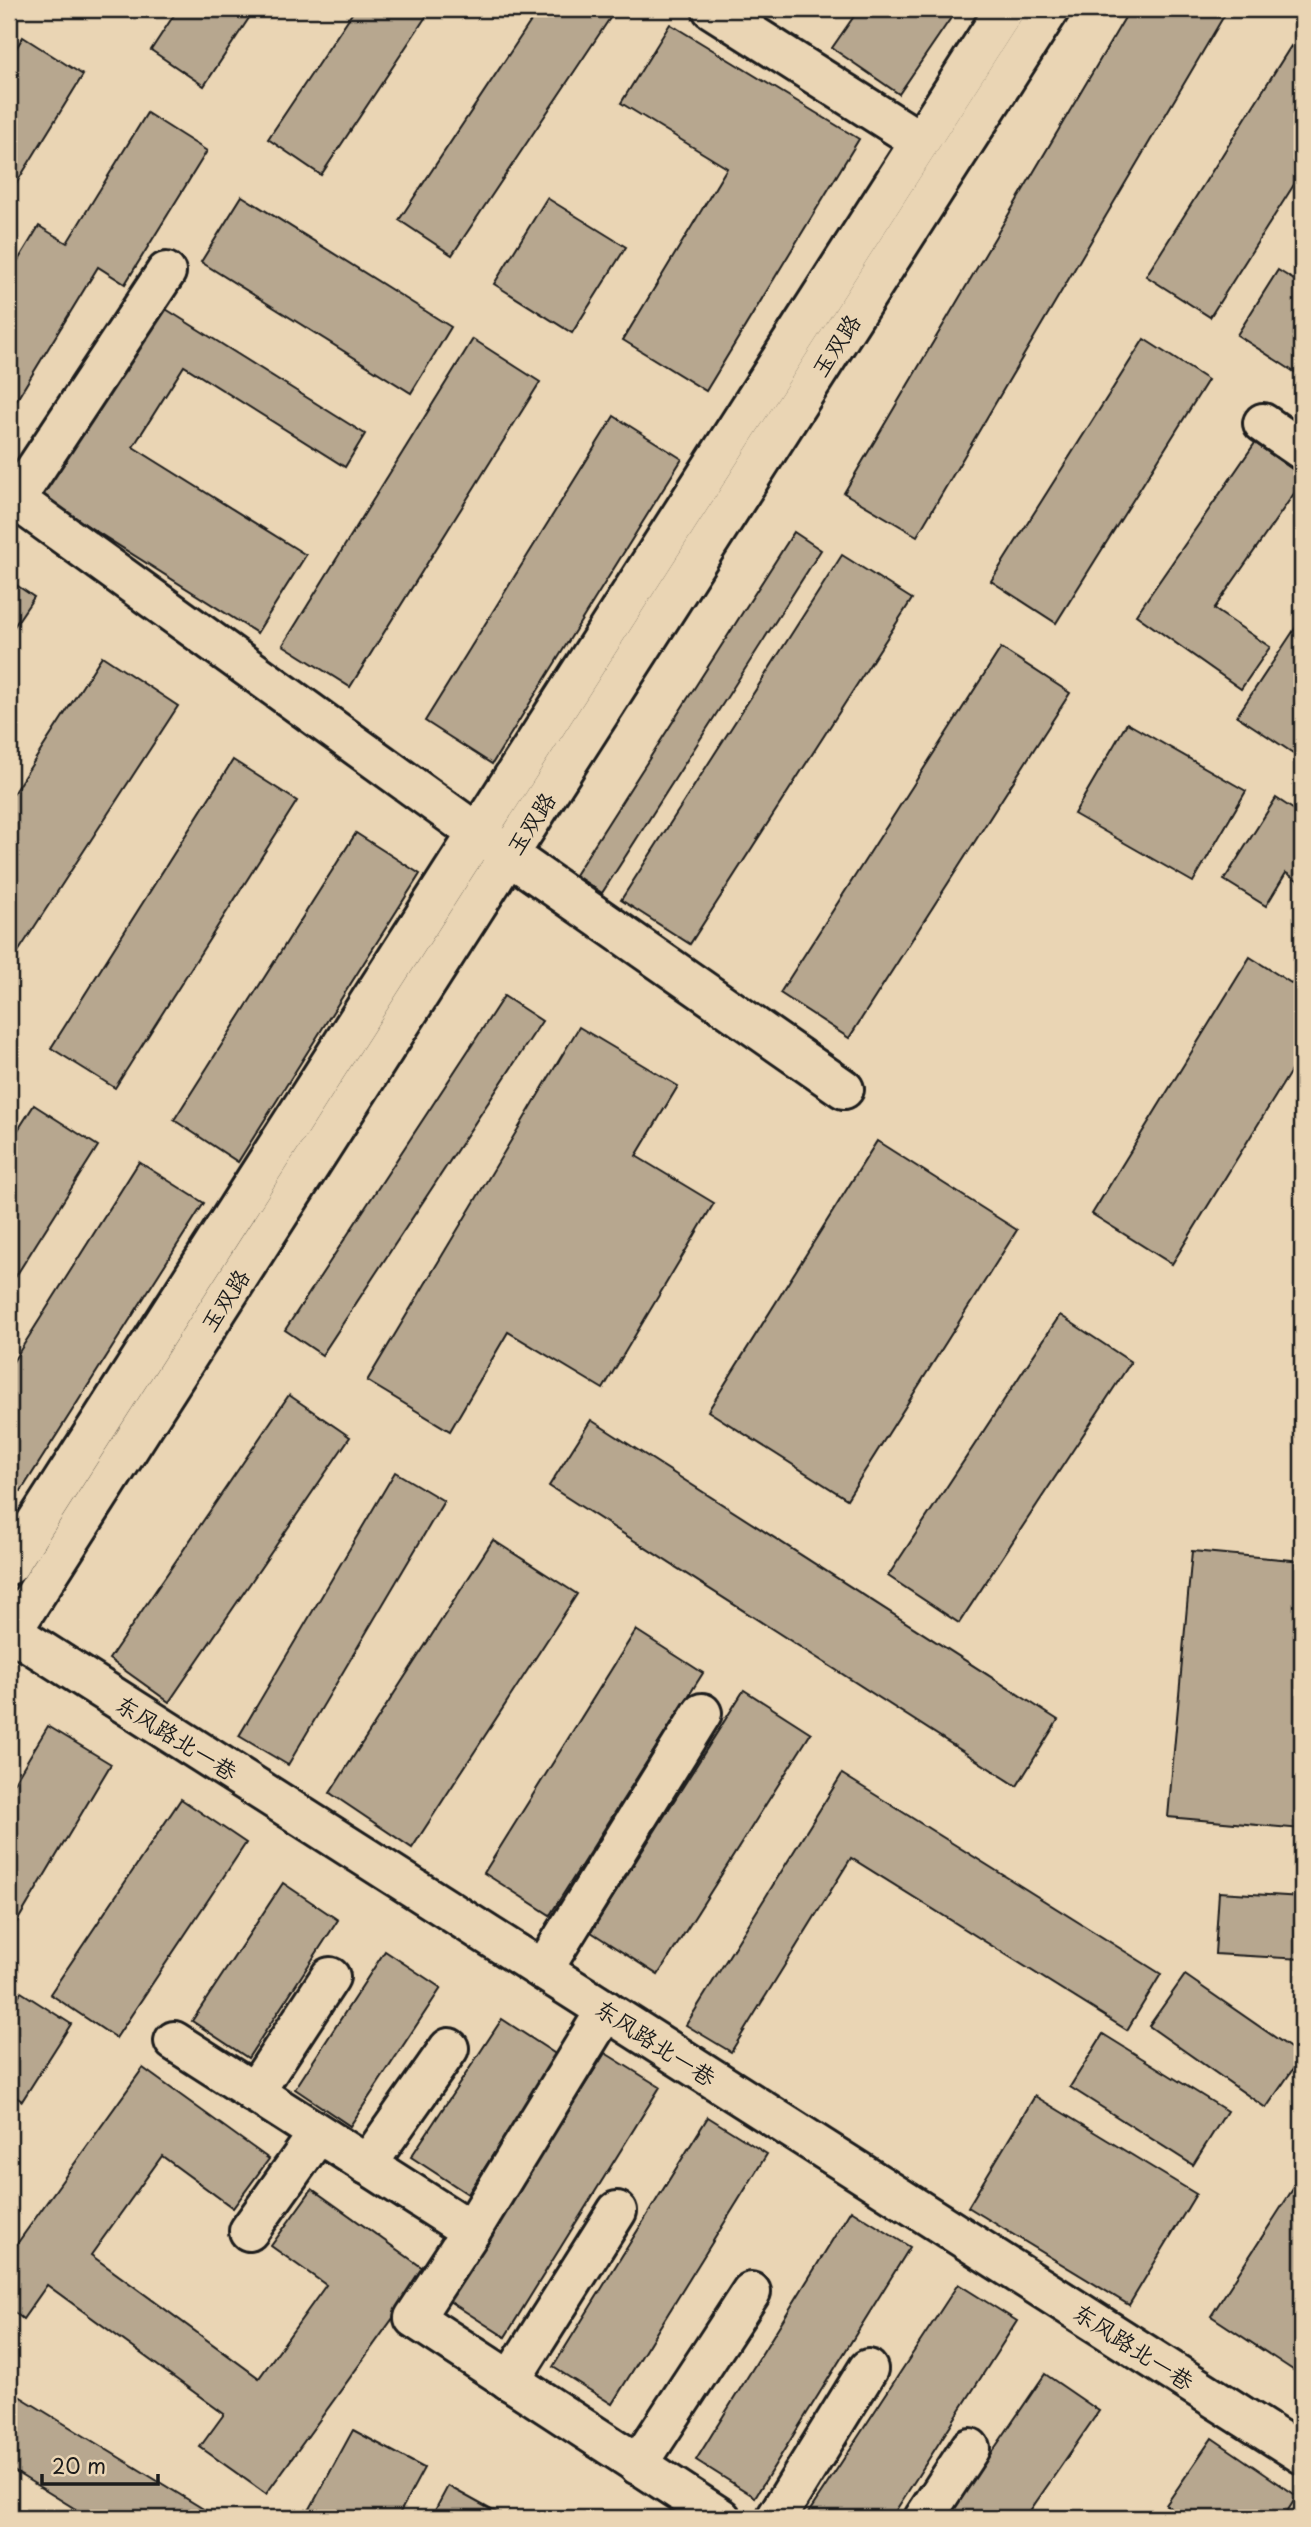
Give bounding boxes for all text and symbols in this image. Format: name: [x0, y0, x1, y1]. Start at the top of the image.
street label: 玉双路: [802, 307, 868, 383]
street label: 玉双路: [497, 785, 563, 861]
street label: 玉双路: [191, 1262, 257, 1338]
street label: 东风路北一巷: [109, 1686, 246, 1789]
street label: 东风路北一巷: [589, 1990, 724, 2095]
street label: 东风路北一巷: [1067, 2294, 1202, 2399]
scale bar: [42, 2443, 158, 2487]
text: 20 m: [52, 2449, 106, 2481]

